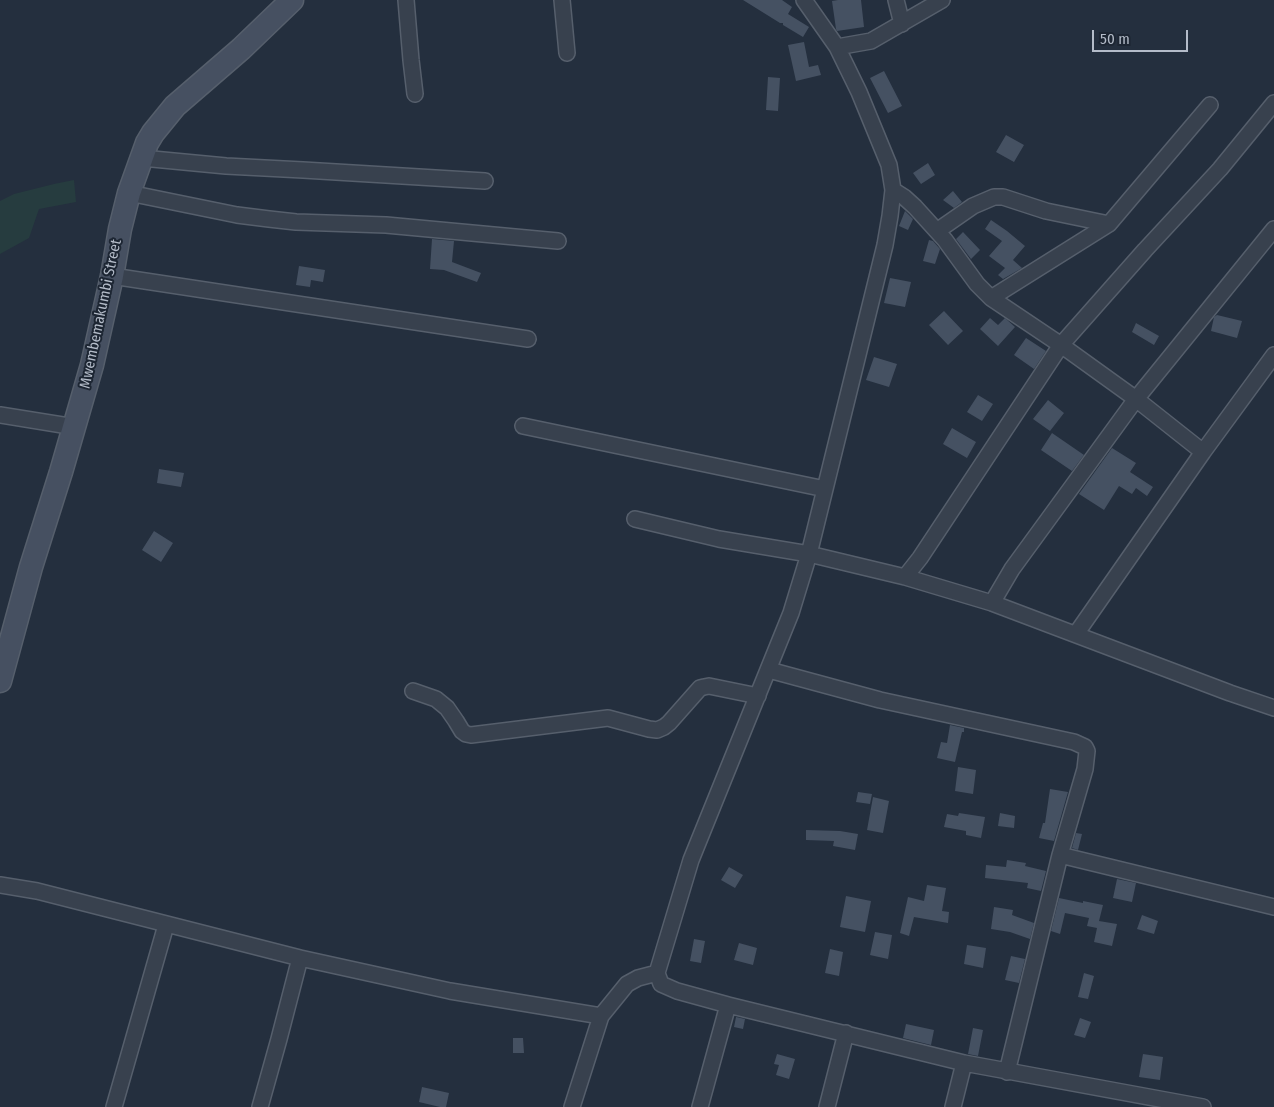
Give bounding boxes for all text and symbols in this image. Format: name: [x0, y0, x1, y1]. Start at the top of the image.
scale bar: [1094, 20, 1190, 52]
text: 50 m: [1100, 30, 1130, 48]
street label: Mwembemakumbi Street: [76, 238, 126, 390]

